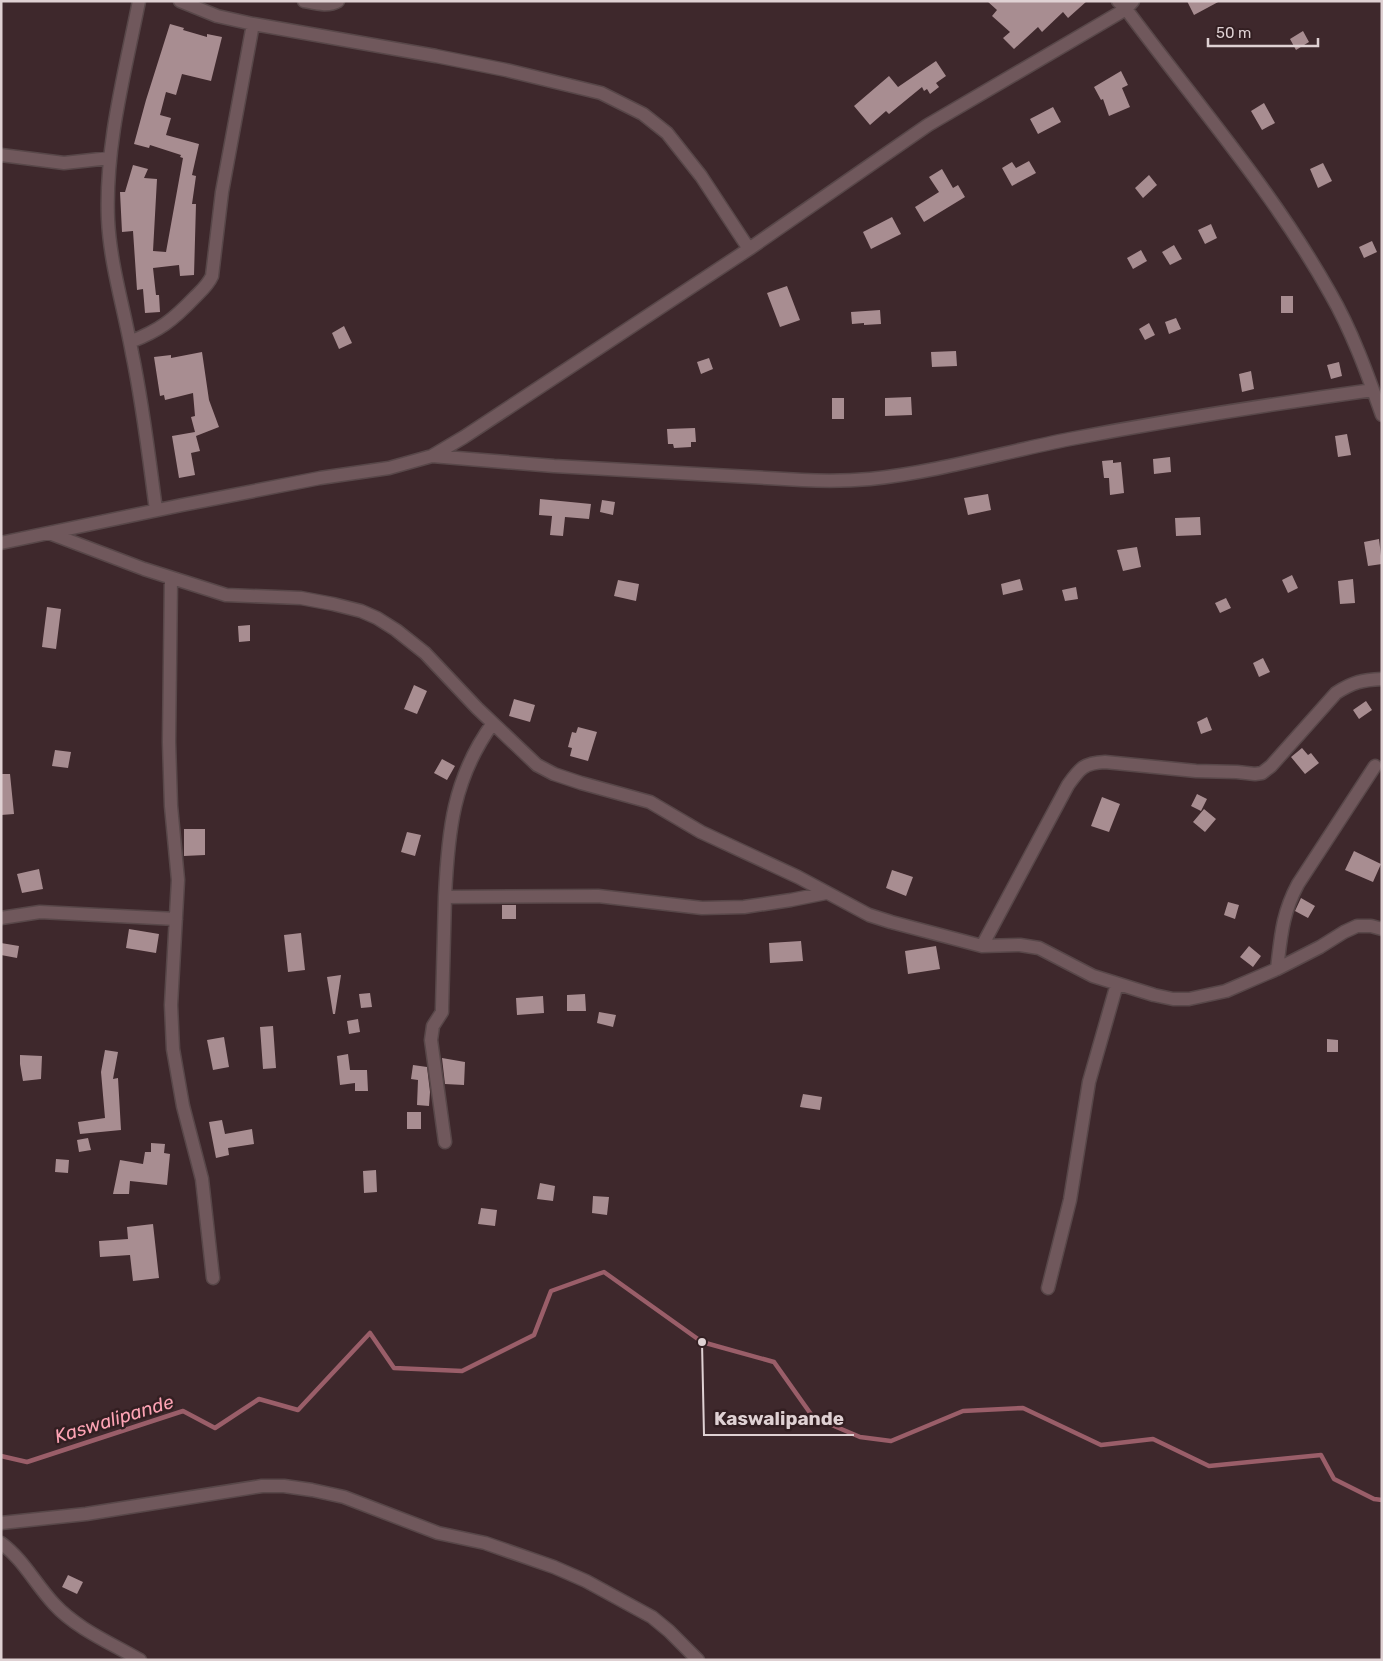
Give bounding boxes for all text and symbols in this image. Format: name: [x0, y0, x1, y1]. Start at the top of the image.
scale bar: [1208, 15, 1318, 47]
text: 50 m: [1216, 24, 1251, 42]
water label: Kaswalipande: [52, 1390, 177, 1448]
callout: Kaswalipande: [704, 1401, 854, 1435]
text: Kaswalipande: [714, 1407, 844, 1430]

